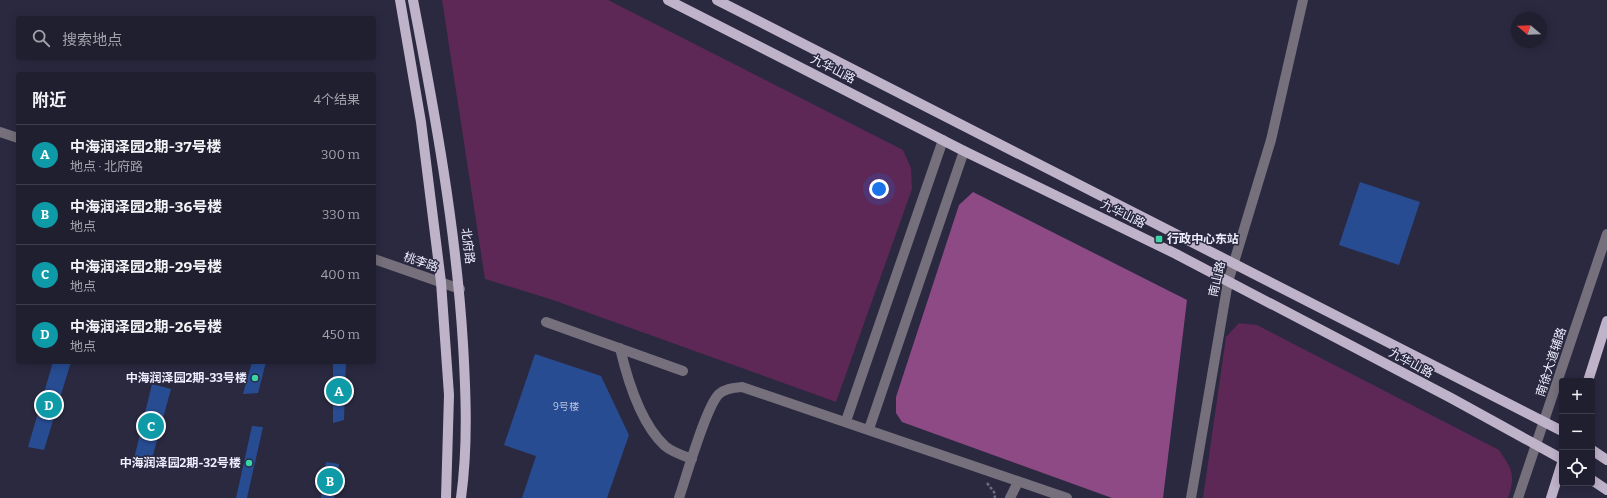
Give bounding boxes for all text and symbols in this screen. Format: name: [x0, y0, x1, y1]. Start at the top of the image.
north arrow: [1511, 12, 1547, 48]
search box: [16, 16, 376, 60]
icon: search: [30, 27, 52, 49]
text: 搜索地点: [62, 31, 122, 49]
street label: 九华山路: [808, 52, 858, 86]
text: 附近: [32, 90, 66, 111]
text: 4个结果: [313, 92, 360, 107]
text: 中海润泽园2期-37号楼: [70, 138, 222, 156]
text: A: [40, 147, 50, 162]
text: 300 m: [321, 147, 360, 162]
text: 地点 · 北府路: [70, 159, 143, 174]
your location: [869, 179, 889, 199]
street label: 九华山路: [1098, 197, 1148, 231]
text: 中海润泽园2期-36号楼: [70, 198, 222, 216]
text: B: [41, 207, 49, 222]
text: 330 m: [322, 207, 360, 222]
text: 地点: [70, 219, 96, 234]
street label: 北府路: [459, 227, 477, 265]
place label: 行政中心东站: [1167, 232, 1239, 246]
marker: 行政中心东站: [1154, 234, 1164, 244]
street label: 桃李路: [402, 250, 440, 274]
text: 中海润泽园2期-29号楼: [70, 258, 222, 276]
street label: 南山路: [1206, 260, 1228, 298]
text: C: [41, 267, 49, 282]
text: 400 m: [321, 267, 360, 282]
text: 地点: [70, 279, 96, 294]
text: 中海润泽园2期-26号楼: [70, 318, 222, 336]
street label: 南徐大道辅路: [1533, 326, 1569, 398]
text: D: [40, 327, 50, 342]
text: 450 m: [322, 327, 360, 342]
text: 地点: [70, 339, 96, 354]
street label: 九华山路: [1387, 346, 1435, 380]
place label: 中海润泽园2期-33号楼: [126, 371, 247, 385]
marker: 中海润泽园2期-33号楼: [250, 373, 260, 383]
pin: A: [326, 376, 352, 406]
map controls: [1559, 378, 1595, 486]
button: +: [1559, 378, 1595, 414]
pin: D: [36, 390, 62, 420]
house number: 9号楼: [553, 401, 579, 413]
pin: C: [138, 411, 164, 441]
button: −: [1559, 414, 1595, 450]
button: locate: [1559, 450, 1595, 486]
place label: 中海润泽园2期-32号楼: [120, 456, 241, 470]
marker: 中海润泽园2期-32号楼: [244, 458, 254, 468]
pin: B: [317, 466, 343, 496]

